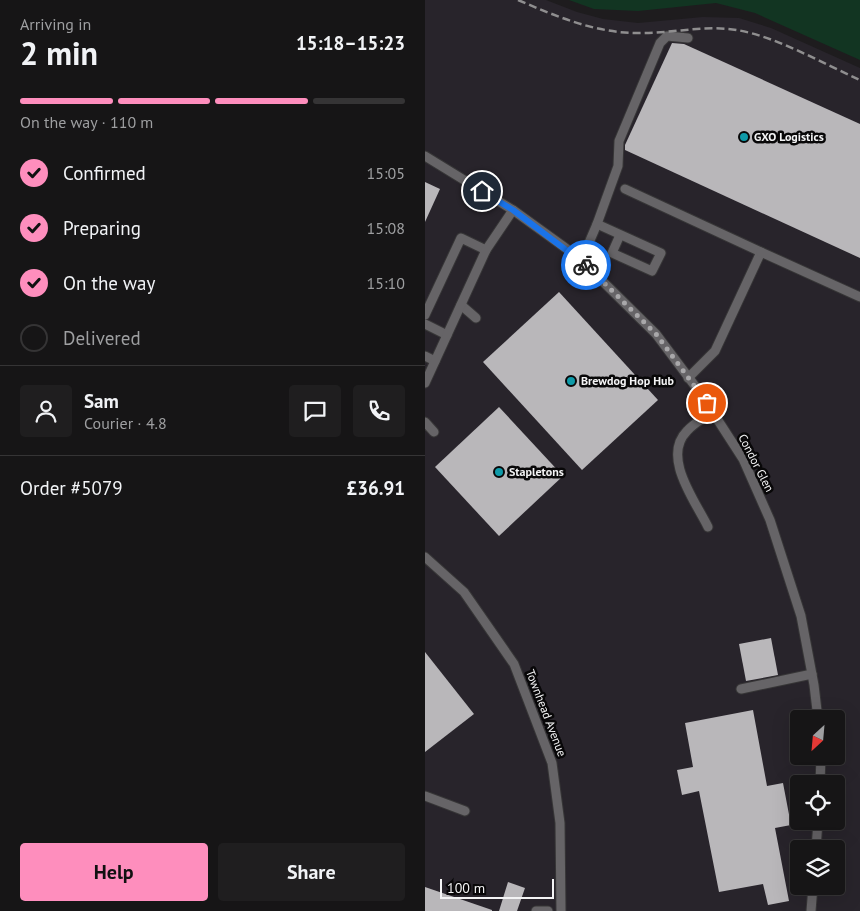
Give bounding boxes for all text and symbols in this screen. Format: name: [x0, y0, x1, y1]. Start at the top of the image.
text: Arriving in: [20, 14, 91, 34]
text: 15:18–15:23: [296, 31, 405, 55]
text: 2 min: [20, 32, 98, 74]
text: On the way · 110 m: [20, 112, 153, 132]
place label: GXO Logistics: [754, 129, 824, 144]
marker: GXO Logistics: [738, 131, 750, 143]
icon: check: [20, 159, 48, 187]
text: Confirmed: [63, 161, 146, 185]
text: 15:05: [367, 163, 405, 183]
pin: [461, 170, 503, 212]
icon: home: [468, 177, 496, 205]
icon: check: [20, 214, 48, 242]
text: Preparing: [63, 216, 141, 240]
text: 15:08: [367, 218, 405, 238]
courier: [561, 240, 611, 290]
icon: bike: [572, 251, 600, 279]
icon: check: [20, 269, 48, 297]
text: On the way: [63, 271, 155, 295]
text: 15:10: [367, 273, 405, 293]
text: Delivered: [63, 326, 141, 350]
place label: Brewdog Hop Hub: [581, 373, 674, 388]
marker: Brewdog Hop Hub: [565, 375, 577, 387]
pin: [686, 382, 728, 424]
button: person: [20, 385, 72, 437]
button: chat: [289, 385, 341, 437]
button: phone: [353, 385, 405, 437]
text: Sam: [84, 389, 119, 413]
icon: bag: [693, 389, 721, 417]
text: Courier · 4.8: [84, 413, 167, 433]
street label: Condor Glen: [735, 431, 777, 494]
place label: Stapletons: [509, 464, 564, 479]
marker: Stapletons: [493, 466, 505, 478]
text: Order #5079: [20, 476, 123, 500]
text: £36.91: [346, 476, 405, 500]
street label: Townhead Avenue: [523, 667, 570, 759]
north arrow: [790, 710, 845, 765]
map controls: [790, 710, 845, 895]
button: locate: [790, 775, 845, 830]
button: layers: [790, 840, 845, 895]
button: Help: [20, 843, 208, 901]
button: Share: [218, 843, 405, 901]
scale bar: [440, 876, 554, 899]
text: 100 m: [447, 879, 485, 897]

